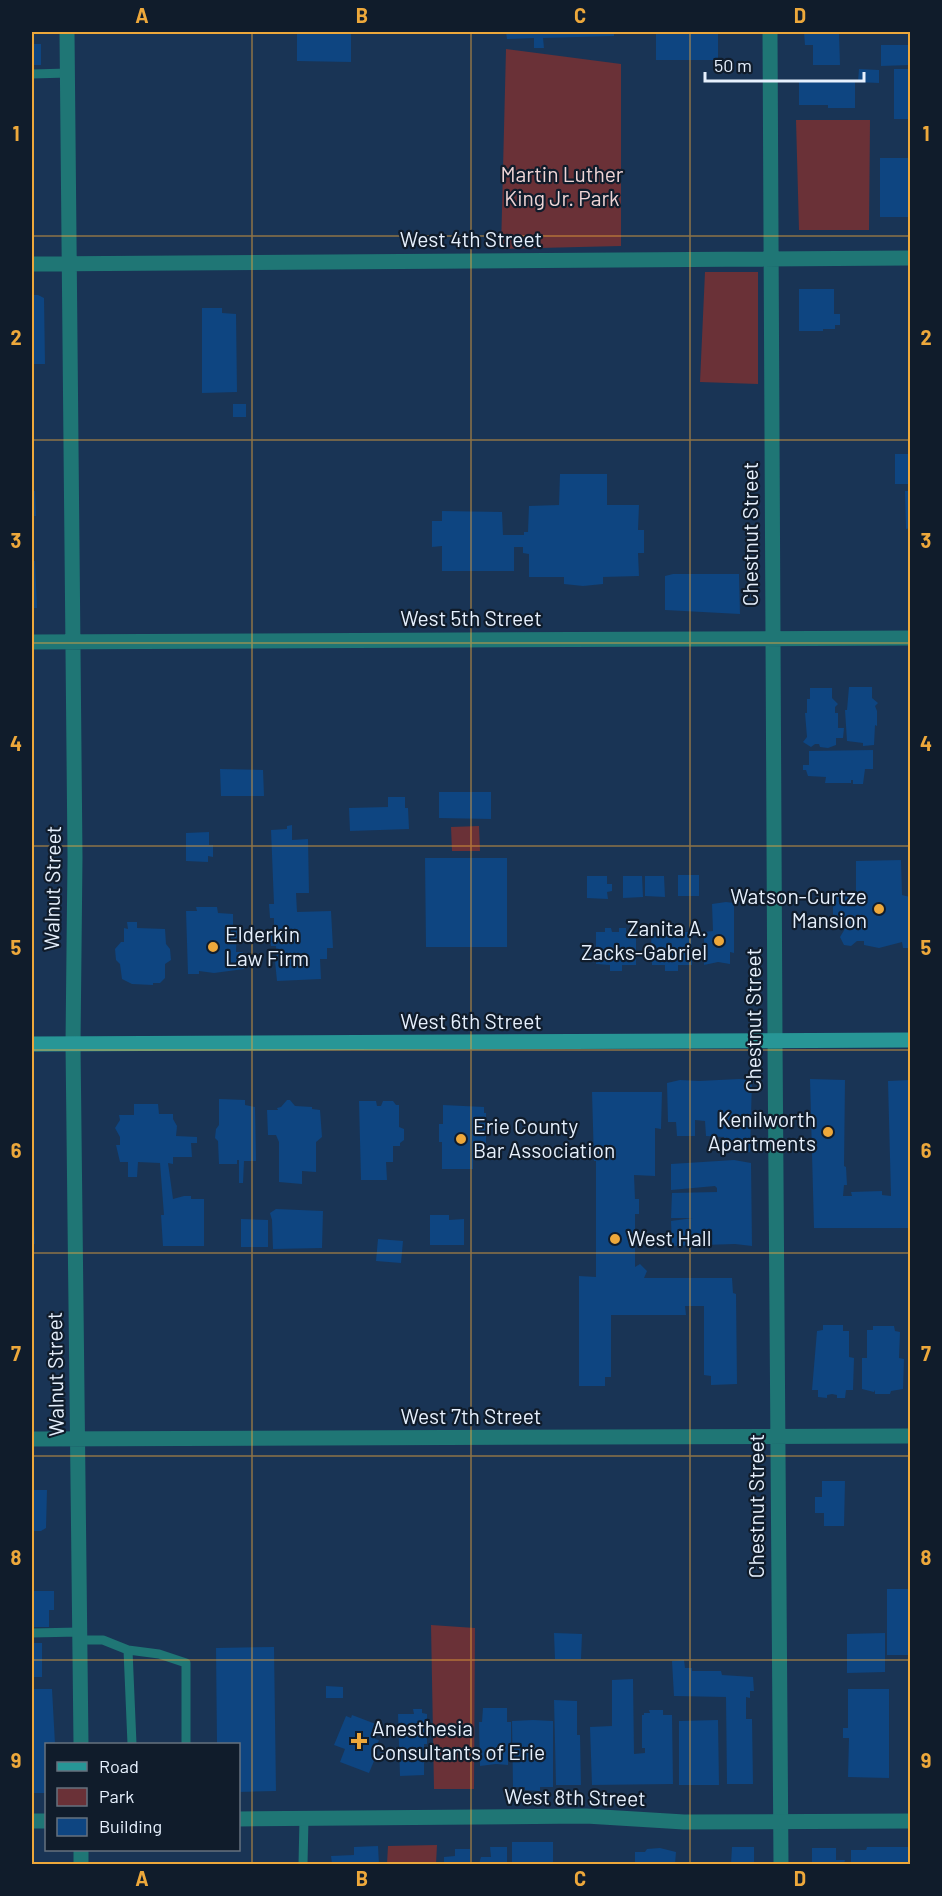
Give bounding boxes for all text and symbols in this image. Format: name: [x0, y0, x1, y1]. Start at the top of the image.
text: A: [135, 3, 149, 27]
text: B: [356, 3, 368, 27]
text: C: [574, 3, 586, 27]
text: D: [794, 3, 806, 27]
scale bar: [705, 45, 864, 83]
text: 50 m: [714, 54, 752, 76]
text: 1: [12, 121, 20, 145]
text: 1: [922, 121, 930, 145]
park label: Martin Luther King Jr. Park: [500, 161, 624, 210]
street label: West 4th Street: [400, 226, 542, 251]
text: 2: [10, 325, 22, 349]
text: 2: [920, 325, 932, 349]
street label: Chestnut Street: [737, 462, 762, 606]
text: 3: [11, 528, 21, 552]
text: 3: [921, 528, 931, 552]
street label: West 5th Street: [400, 605, 542, 630]
text: 4: [10, 731, 22, 755]
text: 4: [920, 731, 932, 755]
street label: Walnut Street: [38, 825, 65, 951]
place label: Watson-Curtze Mansion: [730, 883, 867, 932]
marker: Watson-Curtze Mansion: [872, 902, 886, 916]
place label: Zanita A. Zacks-Gabriel: [581, 915, 707, 964]
place label: Elderkin Law Firm: [225, 921, 309, 970]
marker: Zanita A. Zacks-Gabriel: [712, 934, 726, 948]
text: 5: [11, 935, 22, 959]
text: 5: [921, 935, 932, 959]
marker: Elderkin Law Firm: [206, 940, 220, 954]
street label: Chestnut Street: [740, 948, 765, 1092]
street label: West 6th Street: [400, 1008, 542, 1033]
place label: Kenilworth Apartments: [708, 1106, 816, 1155]
place label: Erie County Bar Association: [473, 1113, 615, 1162]
marker: Kenilworth Apartments: [821, 1125, 835, 1139]
marker: Erie County Bar Association: [454, 1132, 468, 1146]
text: 6: [11, 1138, 22, 1162]
text: 6: [921, 1138, 932, 1162]
place label: West Hall: [627, 1225, 711, 1250]
marker: West Hall: [608, 1232, 622, 1246]
street label: Walnut Street: [41, 1311, 68, 1437]
text: 7: [11, 1341, 21, 1365]
text: 7: [921, 1341, 931, 1365]
street label: West 7th Street: [401, 1403, 541, 1428]
street label: Chestnut Street: [743, 1434, 768, 1578]
text: 8: [11, 1545, 22, 1569]
text: 8: [921, 1545, 932, 1569]
place label: Anesthesia Consultants of Erie: [372, 1715, 545, 1764]
marker: Anesthesia Consultants of Erie: [350, 1732, 368, 1750]
legend: [45, 1743, 240, 1851]
text: 9: [11, 1748, 21, 1772]
text: 9: [921, 1748, 931, 1772]
text: Road: [99, 1755, 139, 1777]
street label: West 8th Street: [504, 1783, 646, 1810]
text: Park: [99, 1785, 134, 1807]
text: Building: [99, 1815, 162, 1837]
text: A: [135, 1866, 149, 1890]
text: B: [356, 1866, 368, 1890]
text: C: [574, 1866, 586, 1890]
text: D: [794, 1866, 806, 1890]

